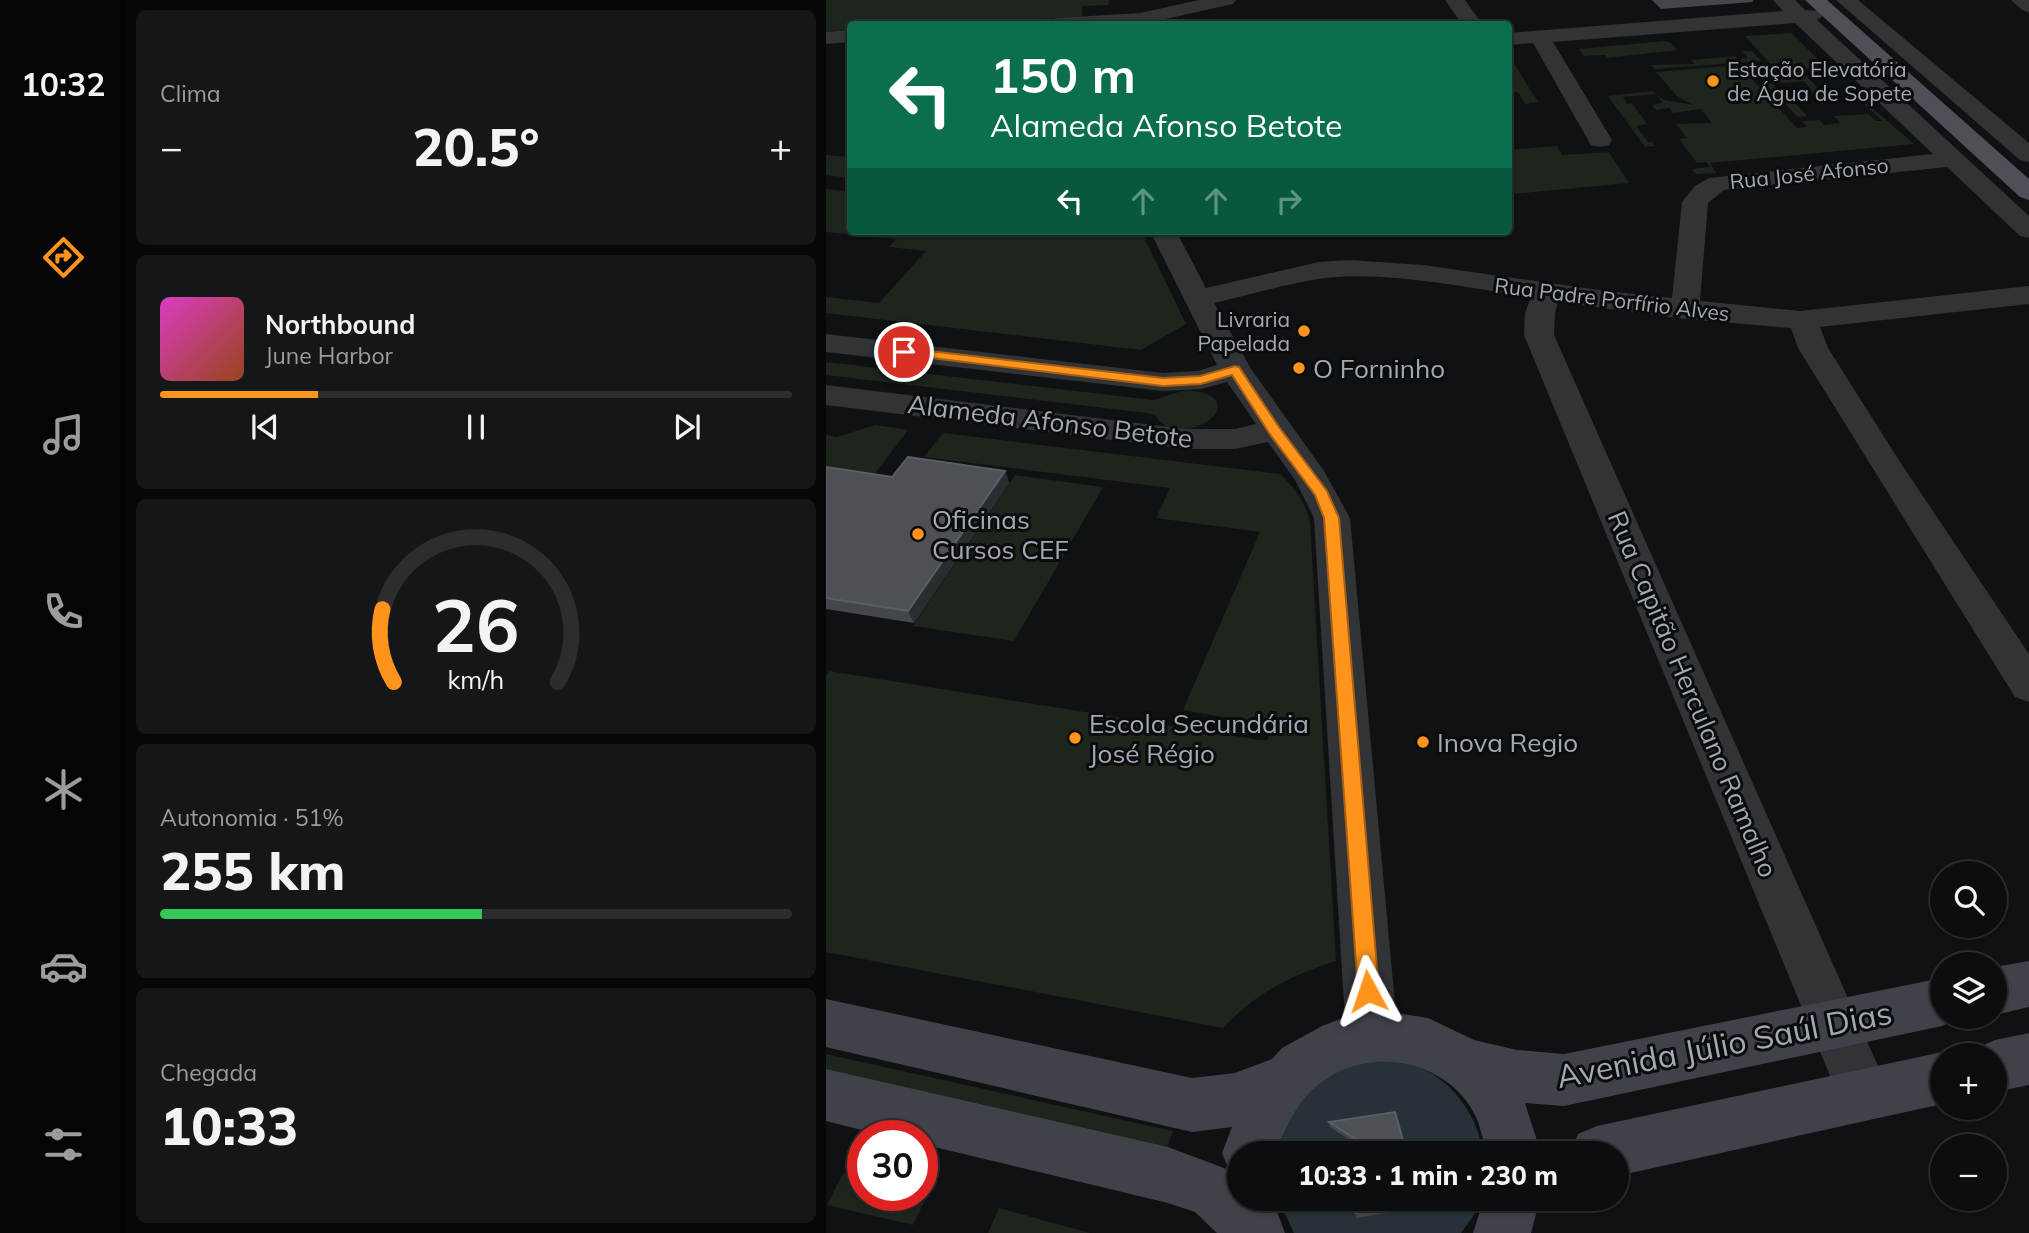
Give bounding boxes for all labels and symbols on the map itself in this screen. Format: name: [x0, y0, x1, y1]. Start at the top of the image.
place label: Estação Elevatória de Água de Sopete: [1727, 56, 1912, 106]
marker: Estação Elevatória de Água de Sopete: [1705, 73, 1721, 89]
street label: Rua José Afonso: [1728, 152, 1890, 194]
street label: Rua Padre Porfírio Alves: [1493, 272, 1731, 326]
place label: Livraria Papelada: [1197, 306, 1290, 356]
pin: [874, 322, 934, 382]
marker: Livraria Papelada: [1296, 323, 1312, 339]
place label: O Forninho: [1313, 352, 1445, 385]
marker: O Forninho: [1291, 360, 1307, 376]
street label: Alameda Afonso Betote: [906, 387, 1194, 455]
place label: Oficinas Cursos CEF: [932, 503, 1069, 566]
street label: Rua Capitão Herculano Ramalho: [1601, 506, 1785, 882]
marker: Oficinas Cursos CEF: [910, 526, 926, 542]
place label: Escola Secundária José Régio: [1089, 707, 1309, 770]
place label: Inova Regio: [1437, 726, 1578, 759]
marker: Escola Secundária José Régio: [1067, 730, 1083, 746]
marker: Inova Regio: [1415, 734, 1431, 750]
position arrow: [1331, 954, 1405, 1028]
street label: Avenida Júlio Saúl Dias: [1553, 992, 1895, 1096]
speed limit sign: 30: [847, 1120, 938, 1211]

